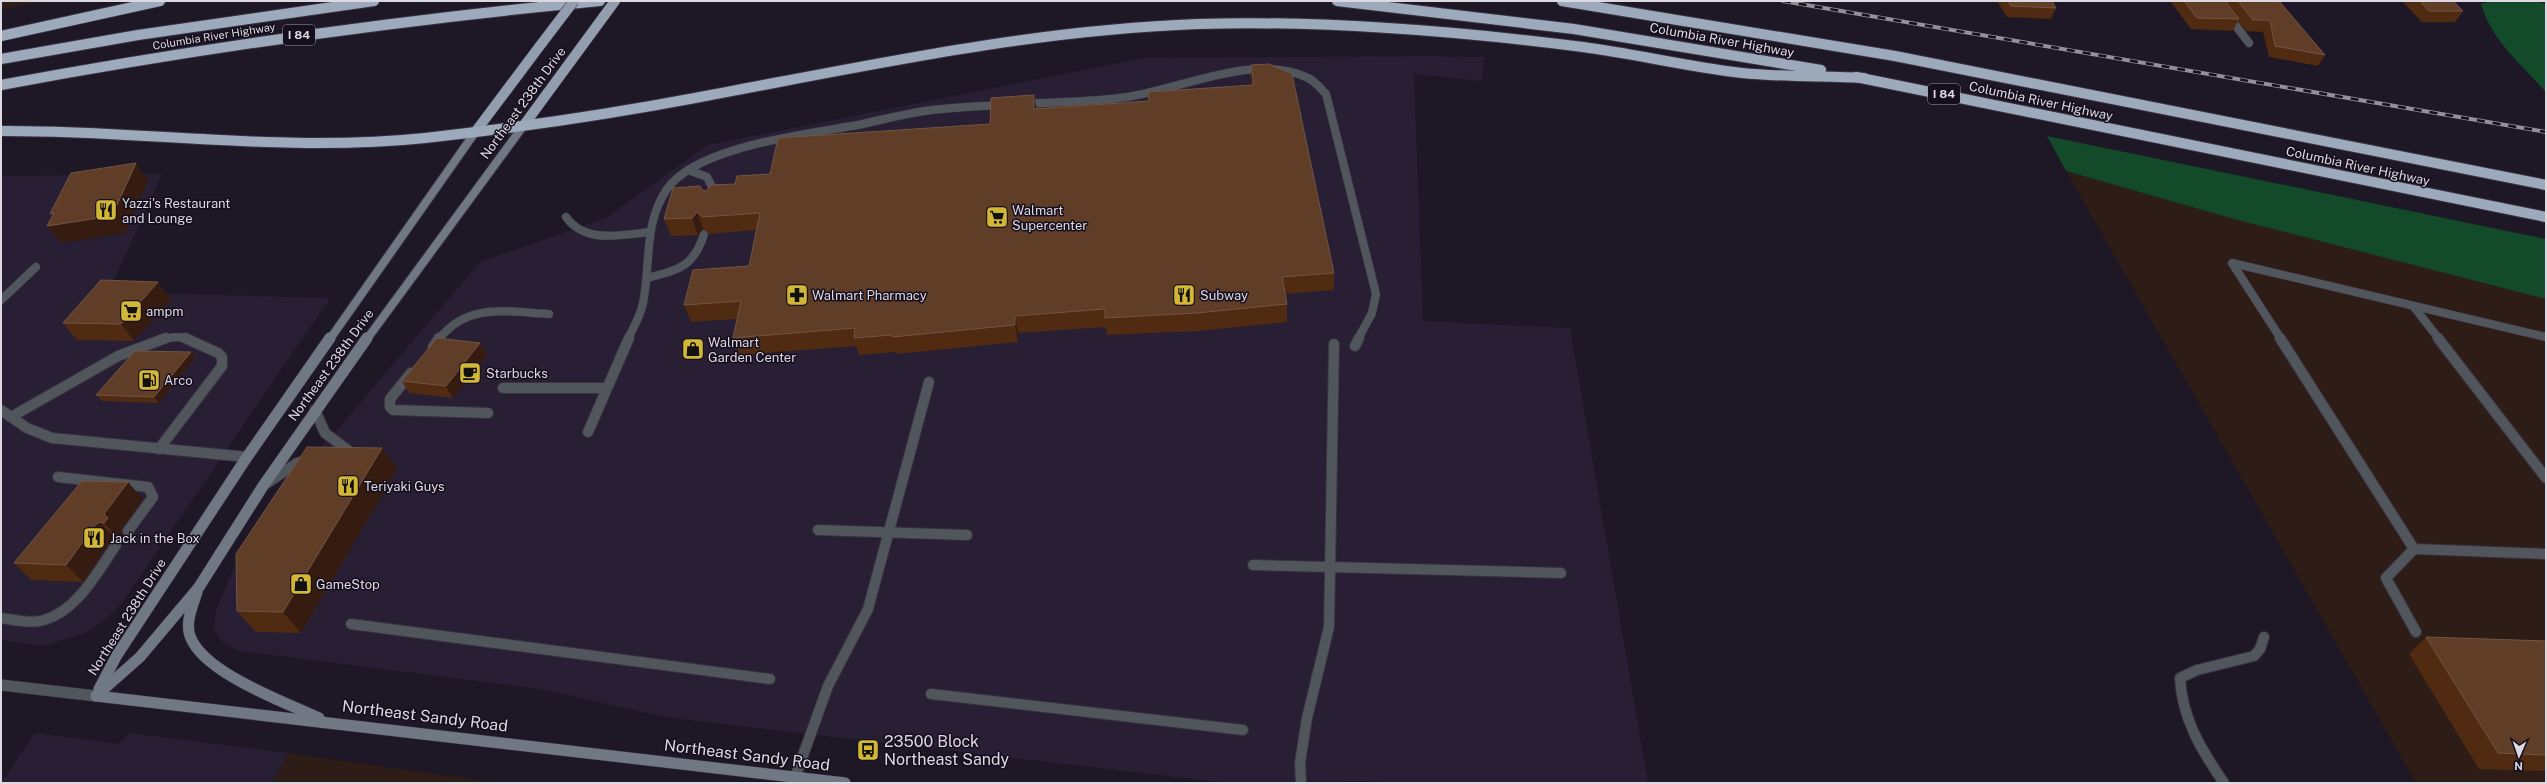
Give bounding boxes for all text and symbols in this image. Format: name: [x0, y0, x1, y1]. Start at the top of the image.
street label: Columbia River Highway: [152, 20, 276, 52]
street label: Columbia River Highway: [1649, 20, 1796, 60]
road number: I 84: [283, 25, 315, 45]
street label: Northeast 238th Drive: [477, 44, 569, 162]
street label: Columbia River Highway: [1968, 78, 2114, 124]
road number: I 84: [1928, 84, 1960, 104]
street label: Columbia River Highway: [2285, 143, 2431, 189]
place label: Yazzi's Restaurant and Lounge: [122, 196, 230, 226]
restaurant icon: Yazzi's Restaurant and Lounge: [93, 197, 119, 223]
place label: Walmart Supercenter: [1012, 203, 1087, 233]
supermarket icon: Walmart Supercenter: [984, 204, 1010, 230]
pharmacy icon: Walmart Pharmacy: [784, 282, 810, 308]
restaurant icon: Subway: [1171, 282, 1197, 308]
place label: Walmart Pharmacy: [812, 288, 927, 303]
place label: Subway: [1200, 288, 1248, 303]
supermarket icon: ampm: [118, 298, 144, 324]
place label: ampm: [146, 304, 183, 319]
street label: Northeast 238th Drive: [285, 306, 377, 424]
place label: Walmart Garden Center: [708, 335, 796, 365]
shop icon: Walmart Garden Center: [680, 336, 706, 362]
cafe icon: Starbucks: [457, 360, 483, 386]
place label: Starbucks: [486, 366, 548, 381]
fuel station icon: Arco: [136, 367, 162, 393]
place label: Arco: [164, 373, 193, 388]
restaurant icon: Teriyaki Guys: [335, 473, 361, 499]
place label: Teriyaki Guys: [364, 479, 445, 494]
restaurant icon: Jack in the Box: [81, 525, 107, 551]
place label: Jack in the Box: [110, 531, 200, 546]
street label: Northeast 238th Drive: [85, 556, 169, 678]
shop icon: GameStop: [288, 571, 314, 597]
place label: GameStop: [316, 577, 380, 592]
street label: Northeast Sandy Road: [341, 696, 509, 736]
place label: 23500 Block Northeast Sandy: [884, 732, 1010, 769]
street label: Northeast Sandy Road: [663, 735, 831, 775]
north arrow: [2499, 736, 2539, 776]
bus stop icon: 23500 Block Northeast Sandy: [855, 737, 881, 763]
text: N: [2514, 760, 2523, 772]

